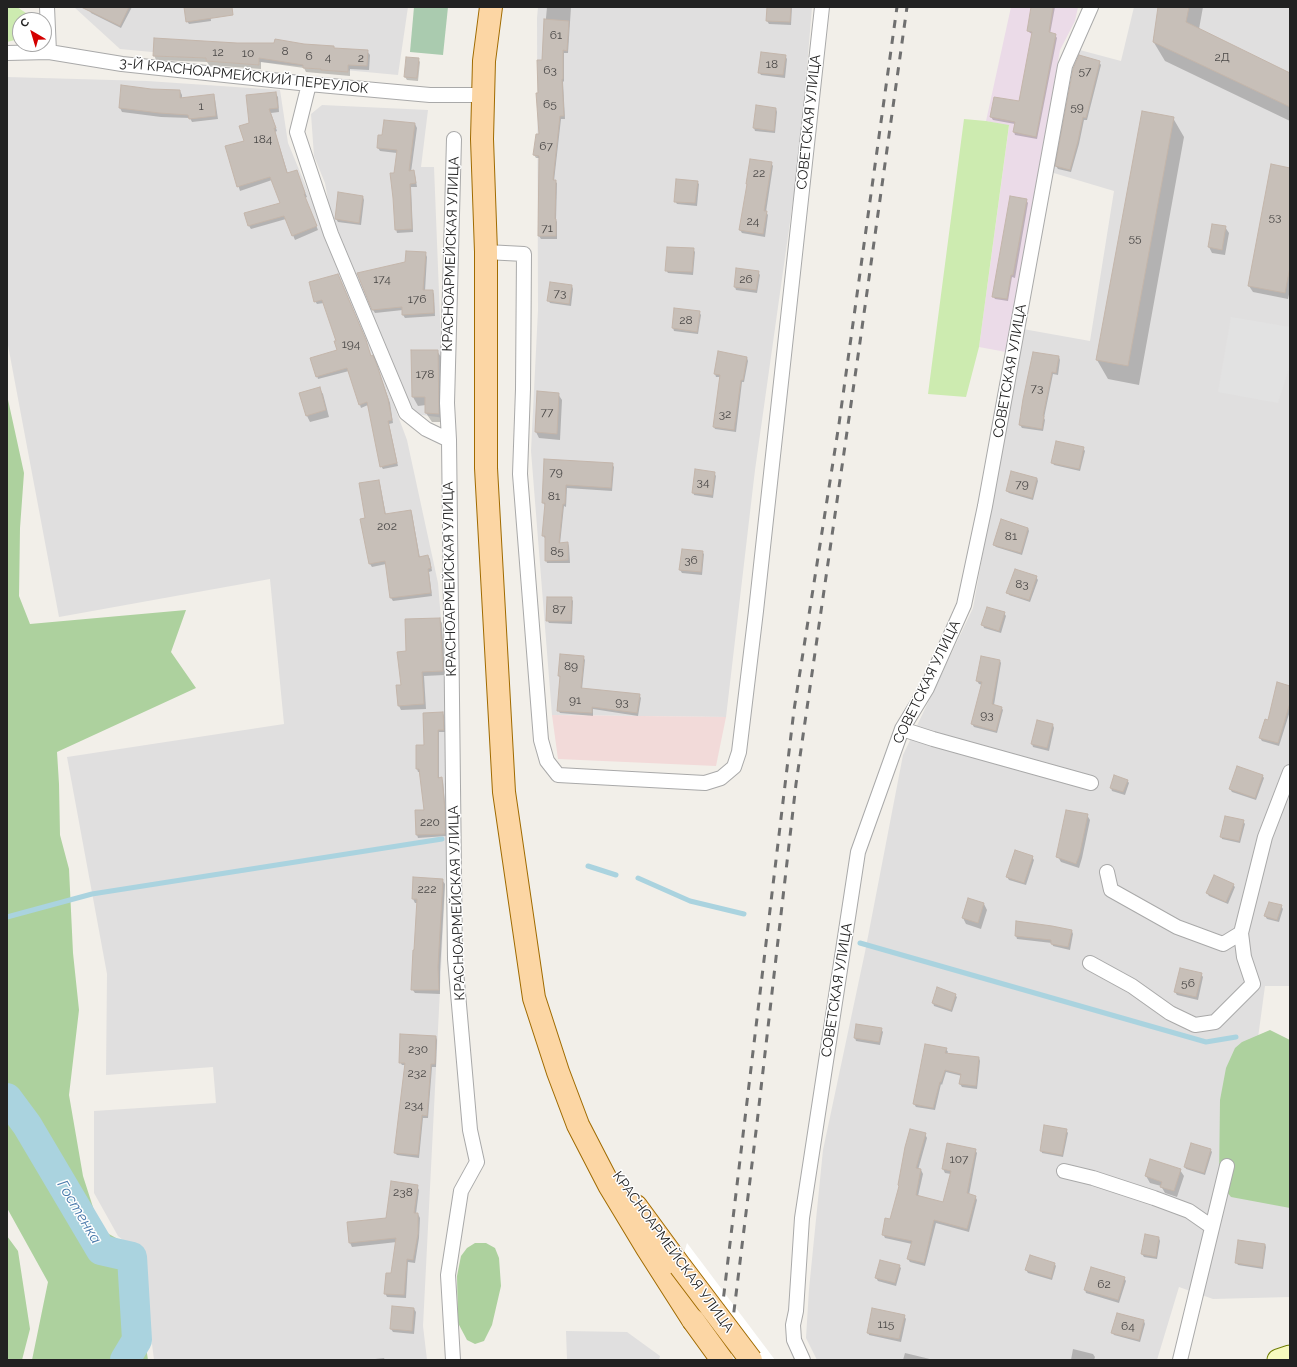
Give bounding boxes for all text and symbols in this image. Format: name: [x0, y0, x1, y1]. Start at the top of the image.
north arrow: [12, 12, 52, 52]
text: С: [18, 15, 32, 30]
house number: 61: [550, 28, 562, 42]
house number: 8: [281, 44, 289, 58]
house number: 12: [212, 45, 224, 59]
house number: 10: [242, 46, 254, 60]
house number: 6: [305, 49, 313, 63]
house number: 4: [325, 50, 331, 64]
house number: 2Д: [1214, 50, 1230, 64]
house number: 2: [358, 51, 364, 65]
street label: СОВЕТСКАЯ УЛИЦА: [794, 54, 824, 190]
street label: 3-Й КРАСНОАРМЕЙСКИЙ ПЕРЕУЛОК: [119, 55, 369, 97]
house number: 18: [766, 57, 778, 71]
house number: 63: [543, 63, 557, 77]
house number: 57: [1079, 64, 1091, 78]
house number: 65: [543, 97, 557, 111]
house number: 1: [198, 99, 204, 113]
house number: 59: [1070, 100, 1084, 114]
house number: 184: [254, 132, 272, 146]
house number: 67: [539, 139, 553, 153]
street label: КРАСНОАРМЕЙСКАЯ УЛИЦА: [439, 156, 463, 352]
house number: 22: [753, 166, 765, 180]
house number: 53: [1269, 210, 1281, 224]
house number: 24: [747, 214, 759, 228]
house number: 71: [541, 221, 553, 235]
house number: 55: [1128, 231, 1142, 245]
house number: 174: [373, 272, 391, 286]
house number: 26: [739, 272, 753, 286]
house number: 73: [554, 286, 566, 300]
house number: 176: [408, 292, 426, 306]
street label: СОВЕТСКАЯ УЛИЦА: [990, 303, 1030, 439]
house number: 28: [679, 313, 693, 327]
house number: 194: [342, 337, 360, 351]
house number: 178: [416, 367, 434, 381]
house number: 73: [1031, 381, 1043, 395]
house number: 77: [541, 405, 553, 419]
house number: 32: [719, 407, 731, 421]
house number: 79: [549, 465, 563, 479]
house number: 34: [697, 475, 709, 489]
house number: 79: [1015, 477, 1029, 491]
street label: КРАСНОАРМЕЙСКАЯ УЛИЦА: [440, 481, 460, 677]
house number: 81: [548, 489, 560, 503]
house number: 202: [377, 519, 397, 533]
house number: 81: [1005, 529, 1017, 543]
house number: 85: [550, 544, 564, 558]
house number: 36: [684, 553, 698, 567]
house number: 83: [1015, 577, 1029, 591]
house number: 87: [552, 602, 566, 616]
street label: СОВЕТСКАЯ УЛИЦА: [890, 617, 964, 747]
house number: 89: [564, 659, 578, 673]
house number: 91: [569, 693, 581, 707]
house number: 93: [615, 695, 629, 709]
house number: 93: [980, 708, 994, 722]
street label: КРАСНОАРМЕЙСКАЯ УЛИЦА: [445, 805, 469, 1001]
house number: 220: [420, 815, 440, 829]
house number: 222: [418, 882, 436, 896]
street label: СОВЕТСКАЯ УЛИЦА: [818, 922, 856, 1058]
house number: 56: [1181, 976, 1195, 990]
house number: 230: [408, 1042, 428, 1056]
house number: 232: [408, 1066, 426, 1080]
house number: 234: [404, 1098, 424, 1112]
house number: 107: [950, 1152, 968, 1166]
street label: КРАСНОАРМЕЙСКАЯ УЛИЦА: [609, 1168, 737, 1336]
water label: Гостенка: [53, 1177, 105, 1247]
house number: 238: [393, 1185, 413, 1199]
house number: 62: [1097, 1277, 1111, 1291]
house number: 115: [878, 1317, 894, 1331]
house number: 64: [1121, 1319, 1135, 1333]

